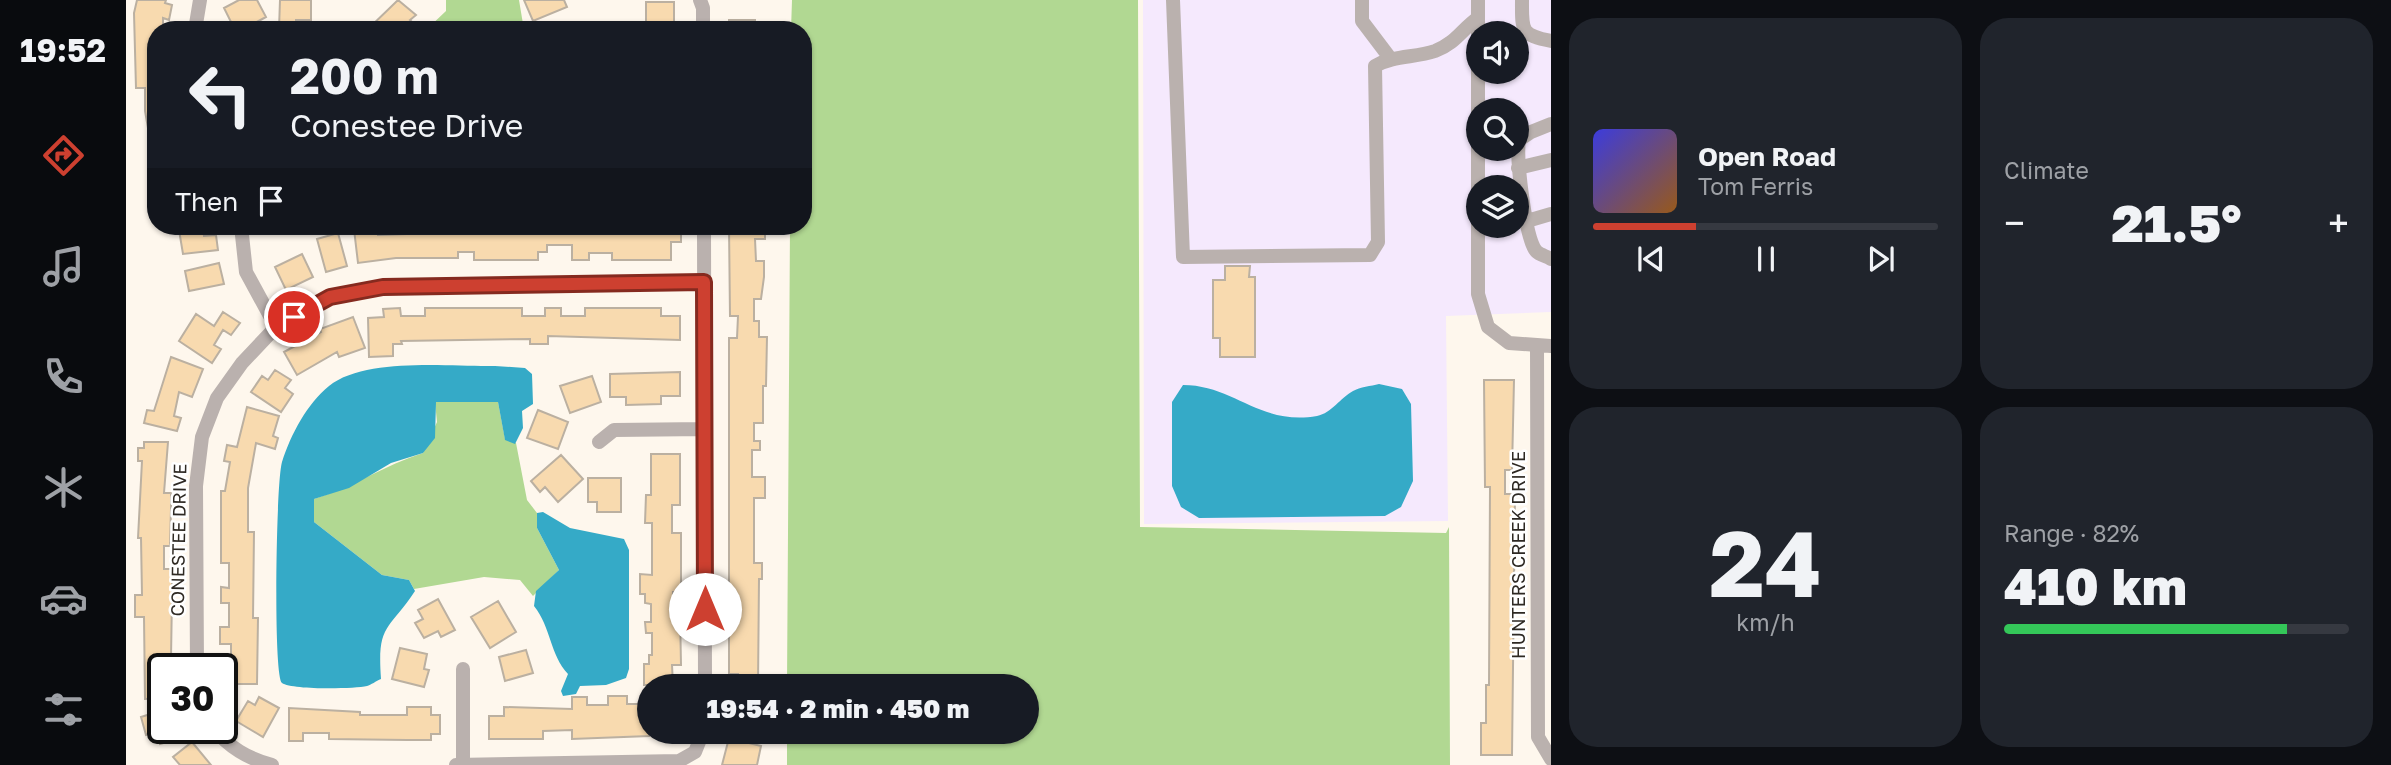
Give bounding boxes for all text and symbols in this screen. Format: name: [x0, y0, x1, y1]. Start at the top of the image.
map controls: [1466, 21, 1529, 238]
button: sound: [1466, 21, 1529, 84]
text: 19:52: [20, 31, 106, 69]
text: 200 m: [290, 46, 439, 105]
icon: left: [175, 49, 266, 140]
button: search: [1466, 98, 1529, 161]
text: Conestee Drive: [290, 106, 523, 144]
icon: directions: [39, 131, 88, 180]
text: Open Road: [1698, 141, 1836, 172]
text: Climate: [2004, 156, 2089, 184]
text: Tom Ferris: [1698, 172, 1813, 200]
button: layers: [1466, 175, 1529, 238]
icon: arrive: [252, 182, 290, 220]
text: Then: [175, 186, 238, 217]
text: 21.5°: [2112, 191, 2241, 253]
text: −: [2004, 200, 2025, 245]
text: +: [2328, 200, 2349, 245]
icon: previous: [1632, 240, 1670, 278]
icon: pause: [1747, 240, 1785, 278]
icon: next: [1862, 240, 1900, 278]
icon: music: [39, 242, 88, 291]
pin: [264, 287, 324, 347]
icon: arrive: [275, 298, 313, 336]
icon: phone: [39, 352, 88, 401]
street label: HUNTERS CREEK DRIVE: [1507, 451, 1529, 659]
icon: climate: [39, 463, 88, 512]
street label: CONESTEE DRIVE: [166, 463, 190, 617]
text: 24: [1709, 508, 1822, 617]
text: Range · 82%: [2004, 519, 2139, 547]
text: 410 km: [2004, 554, 2187, 616]
position arrow: [668, 572, 742, 646]
icon: car: [39, 574, 88, 623]
text: km/h: [1736, 608, 1795, 636]
speed limit sign: 30: [147, 653, 238, 744]
icon: filters: [39, 685, 88, 734]
text: 19:54 · 2 min · 450 m: [707, 693, 969, 724]

